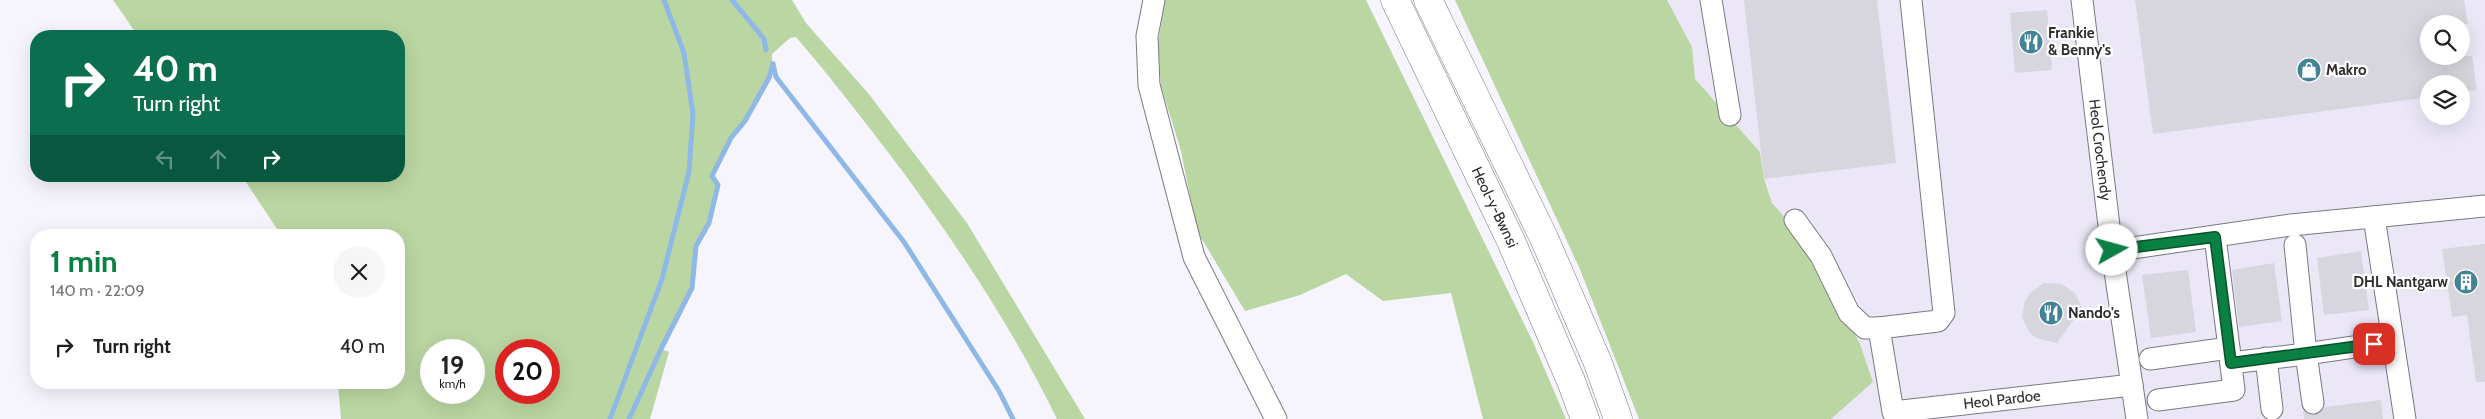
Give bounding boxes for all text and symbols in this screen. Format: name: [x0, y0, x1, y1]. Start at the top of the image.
map controls: [2420, 15, 2470, 125]
button: search: [2420, 15, 2470, 65]
place label: Frankie & Benny's: [2048, 24, 2111, 59]
restaurant icon: Frankie & Benny's: [2018, 29, 2044, 55]
text: 40 m: [133, 47, 218, 90]
icon: right: [50, 50, 115, 115]
shop icon: Makro: [2296, 57, 2322, 83]
place label: Makro: [2326, 61, 2367, 79]
button: layers: [2420, 75, 2470, 125]
text: Turn right: [133, 90, 220, 117]
street label: Heol Crochendy: [2085, 98, 2115, 202]
icon: left: [151, 145, 179, 173]
icon: ahead: [204, 145, 232, 173]
icon: right: [257, 145, 285, 173]
street label: Heol-y-Bwnsi: [1468, 164, 1522, 250]
position arrow: [2085, 223, 2137, 275]
text: 1 min: [50, 243, 118, 280]
button: close: [333, 246, 385, 298]
building icon: DHL Nantgarw: [2453, 269, 2479, 295]
place label: DHL Nantgarw: [2353, 273, 2448, 291]
text: 140 m · 22:09: [50, 281, 145, 300]
restaurant icon: Nando's: [2038, 300, 2064, 326]
place label: Nando's: [2068, 304, 2120, 322]
pin: [2353, 323, 2395, 365]
icon: arrive: [2360, 330, 2388, 358]
icon: right: [50, 333, 78, 361]
text: Turn right: [93, 335, 171, 358]
text: 40 m: [340, 335, 385, 358]
speed limit sign: 20: [495, 339, 560, 404]
text: 19: [441, 350, 464, 380]
text: km/h: [439, 376, 466, 391]
street label: Heol Pardoe: [1962, 386, 2042, 413]

